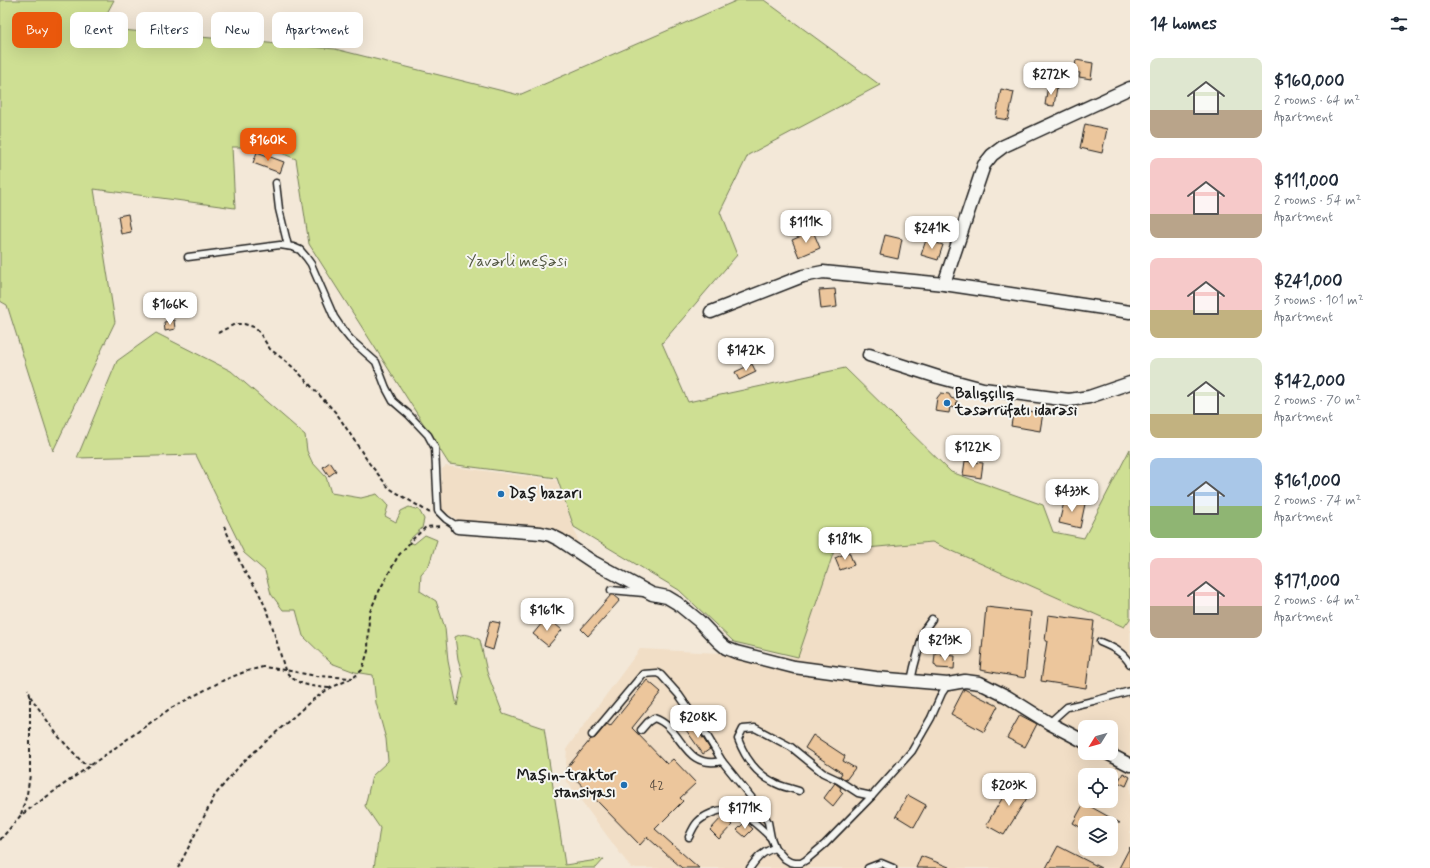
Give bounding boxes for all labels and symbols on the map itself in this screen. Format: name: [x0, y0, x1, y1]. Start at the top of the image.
pin: $272K: [1023, 62, 1079, 96]
pin: $160K: [240, 128, 296, 162]
pin: $111K: [778, 210, 834, 244]
pin: $241K: [904, 216, 960, 250]
park label: Yavərli meşəsi: [467, 252, 567, 272]
pin: $166K: [142, 292, 198, 326]
pin: $142K: [718, 338, 774, 372]
place label: Balıqçılıq təsərrüfatı idarəsi: [954, 384, 1078, 421]
marker: Balıqçılıq təsərrüfatı idarəsi: [942, 398, 952, 408]
pin: $122K: [945, 435, 1001, 469]
pin: $433K: [1044, 479, 1100, 513]
place label: Daş bazarı: [509, 484, 582, 504]
marker: Daş bazarı: [496, 489, 506, 499]
pin: $181K: [817, 527, 873, 561]
pin: $161K: [519, 598, 575, 632]
pin: $213K: [917, 628, 973, 662]
pin: $208K: [670, 705, 726, 739]
north arrow: [1078, 720, 1118, 760]
place label: Maşın-traktor stansiyası: [517, 766, 617, 803]
pin: $203K: [981, 773, 1037, 807]
house number: 42: [650, 778, 664, 795]
marker: Maşın-traktor stansiyası: [619, 780, 629, 790]
pin: $171K: [717, 796, 773, 830]

